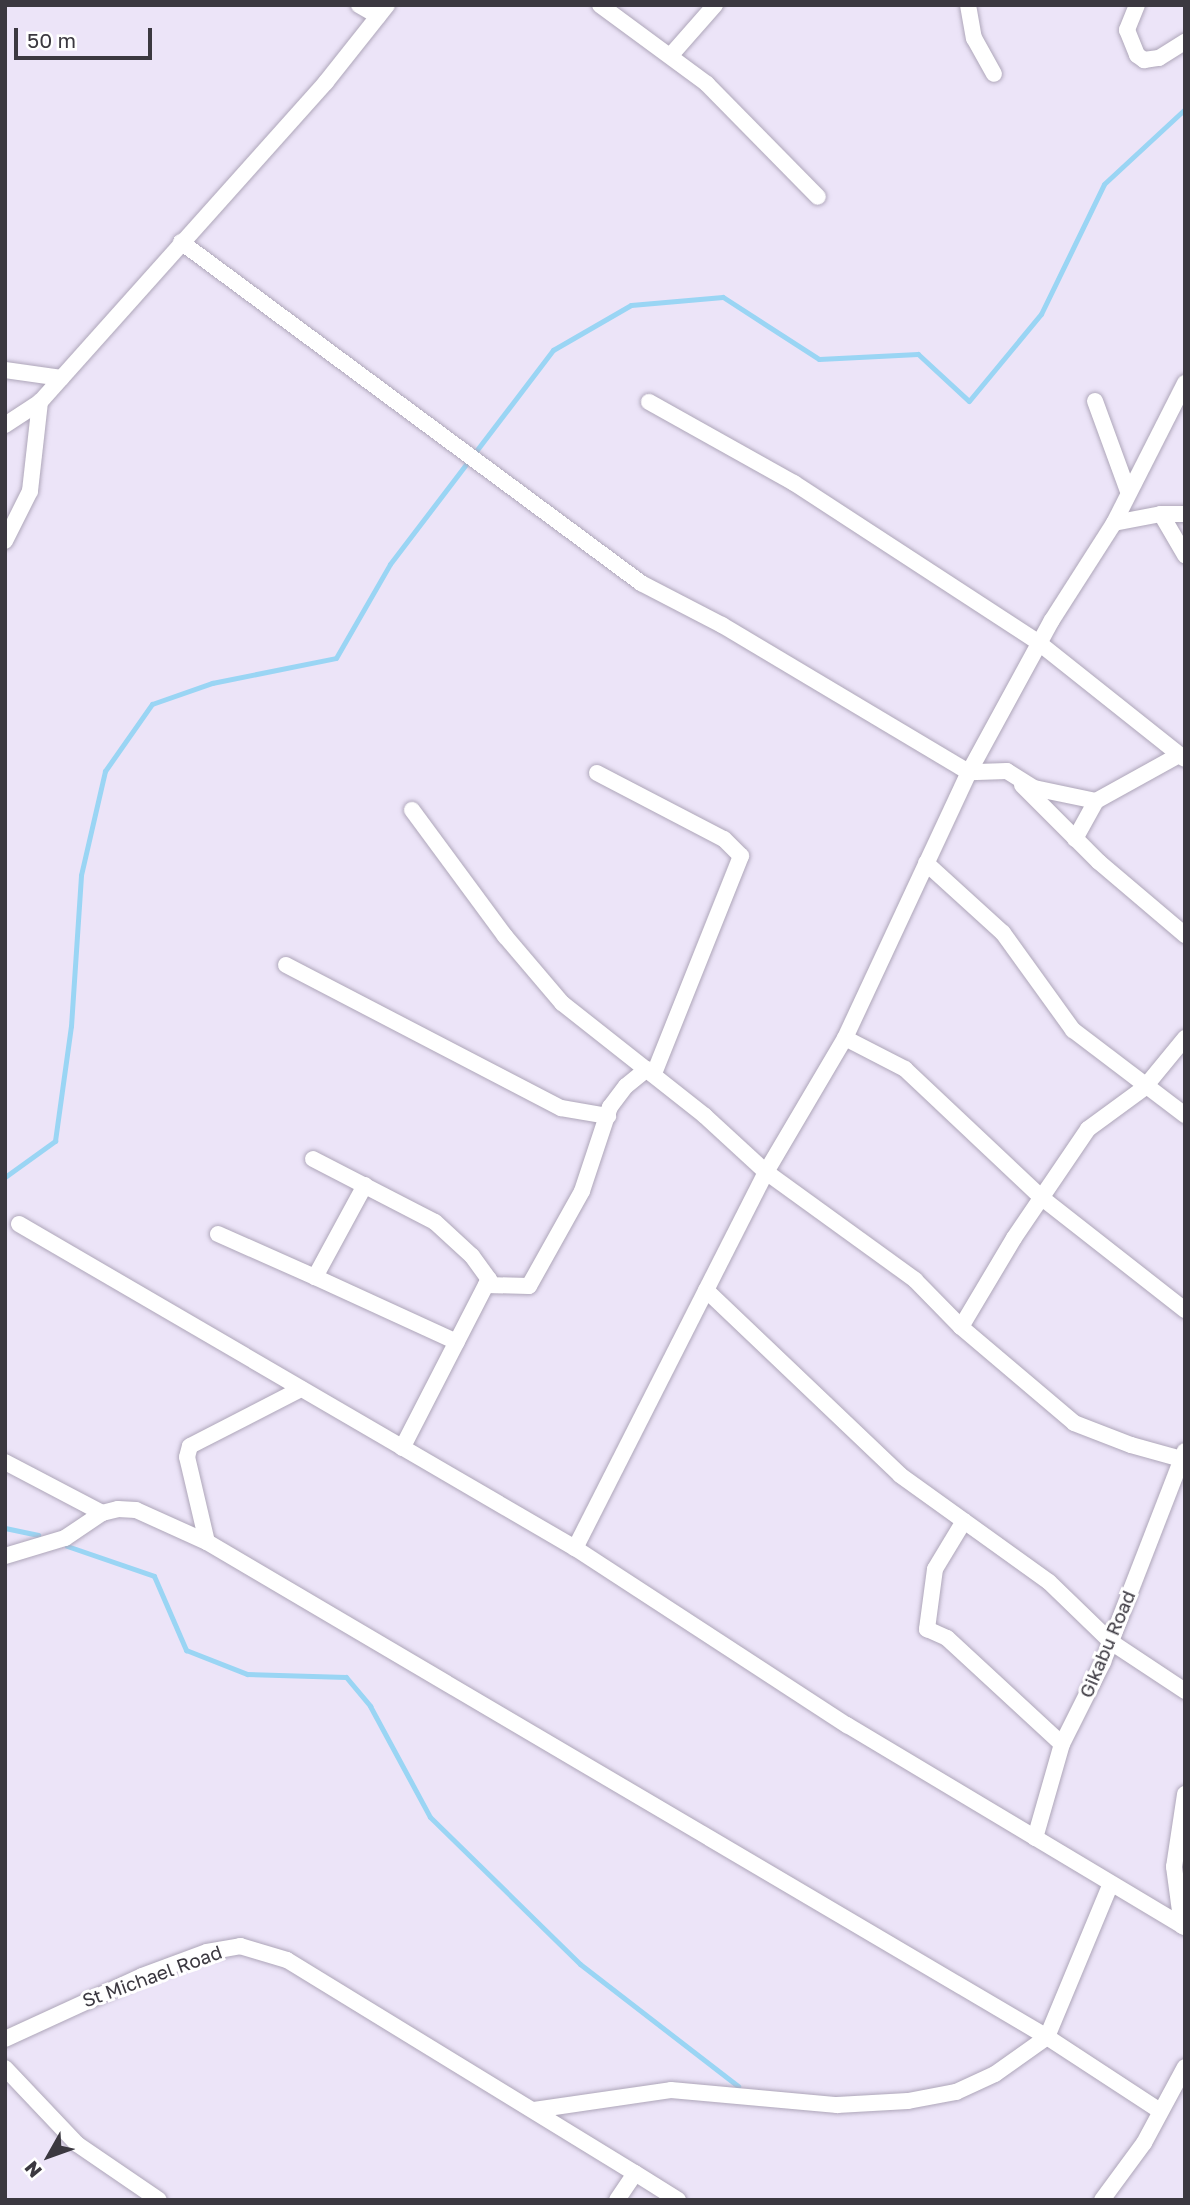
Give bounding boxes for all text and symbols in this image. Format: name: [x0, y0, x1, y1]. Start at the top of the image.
scale bar: [18, 14, 156, 58]
text: 50 m: [27, 27, 76, 53]
street label: Gikabu Road: [1074, 1587, 1140, 1701]
street label: St Michael Road: [79, 1940, 225, 2012]
north arrow: [14, 2121, 84, 2191]
text: N: [19, 2157, 46, 2183]

